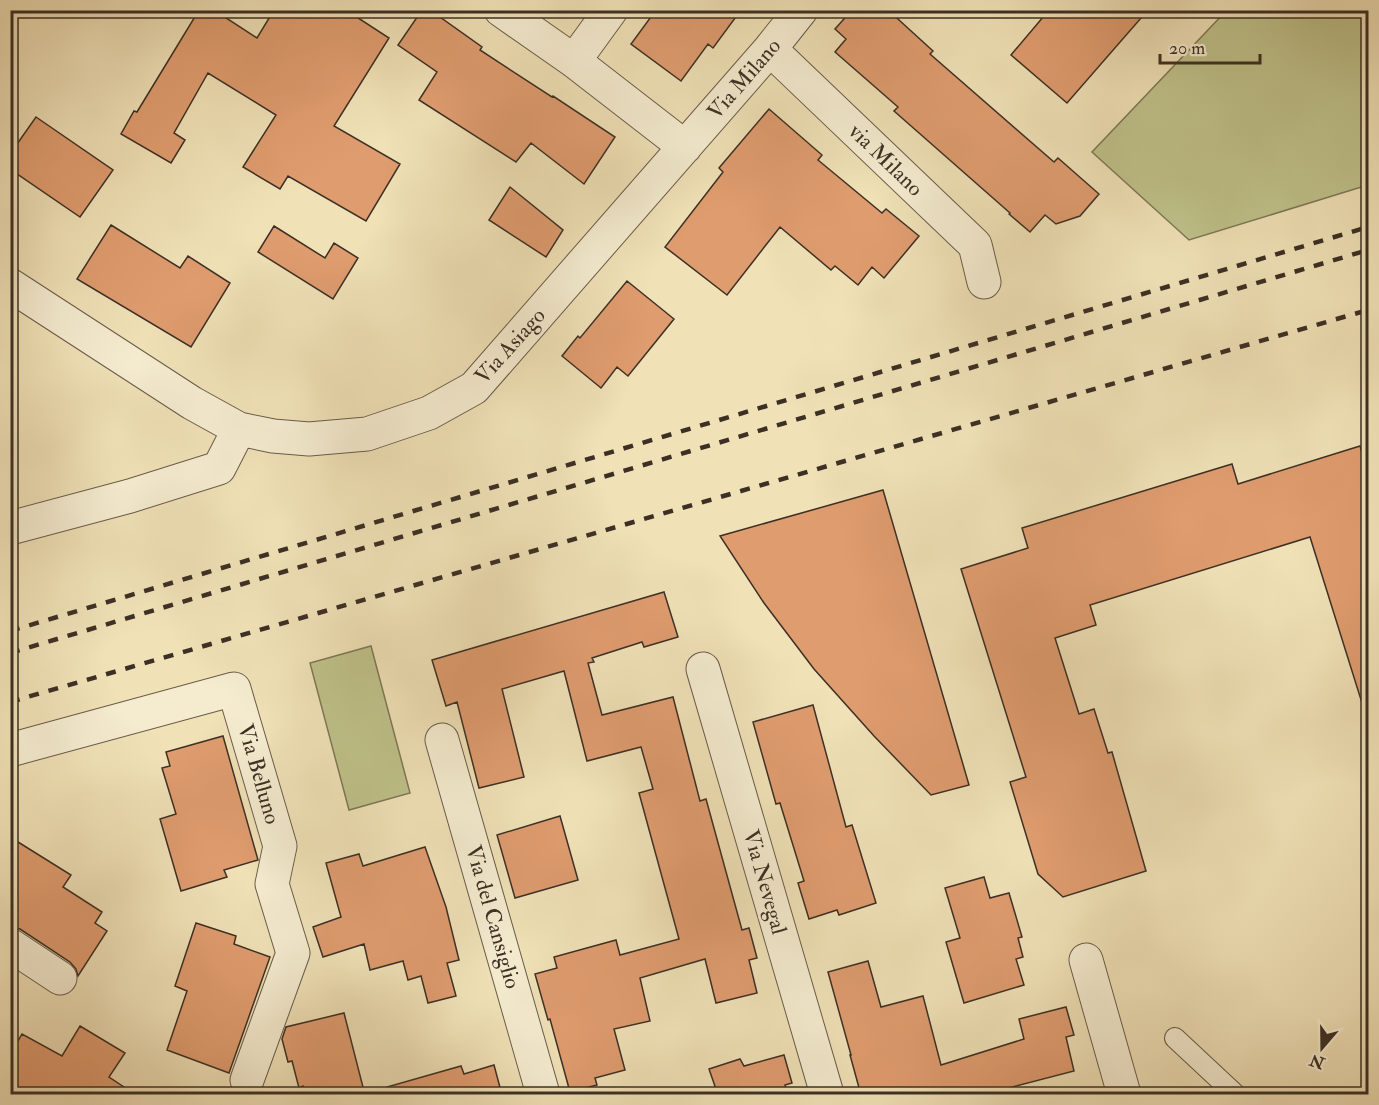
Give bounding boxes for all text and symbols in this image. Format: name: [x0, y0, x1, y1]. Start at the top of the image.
scale bar: [1160, 27, 1260, 65]
street label: Via Milano: [701, 33, 787, 125]
text: 20 m: [1169, 37, 1205, 60]
street label: via Milano: [842, 117, 929, 202]
street label: Via Asiago: [469, 302, 551, 390]
street label: Via Belluno: [231, 721, 287, 827]
street label: Via Nevegal: [737, 827, 793, 938]
street label: Via del Cansiglio: [459, 842, 527, 992]
north arrow: [1292, 1018, 1352, 1078]
text: N: [1306, 1049, 1328, 1073]

